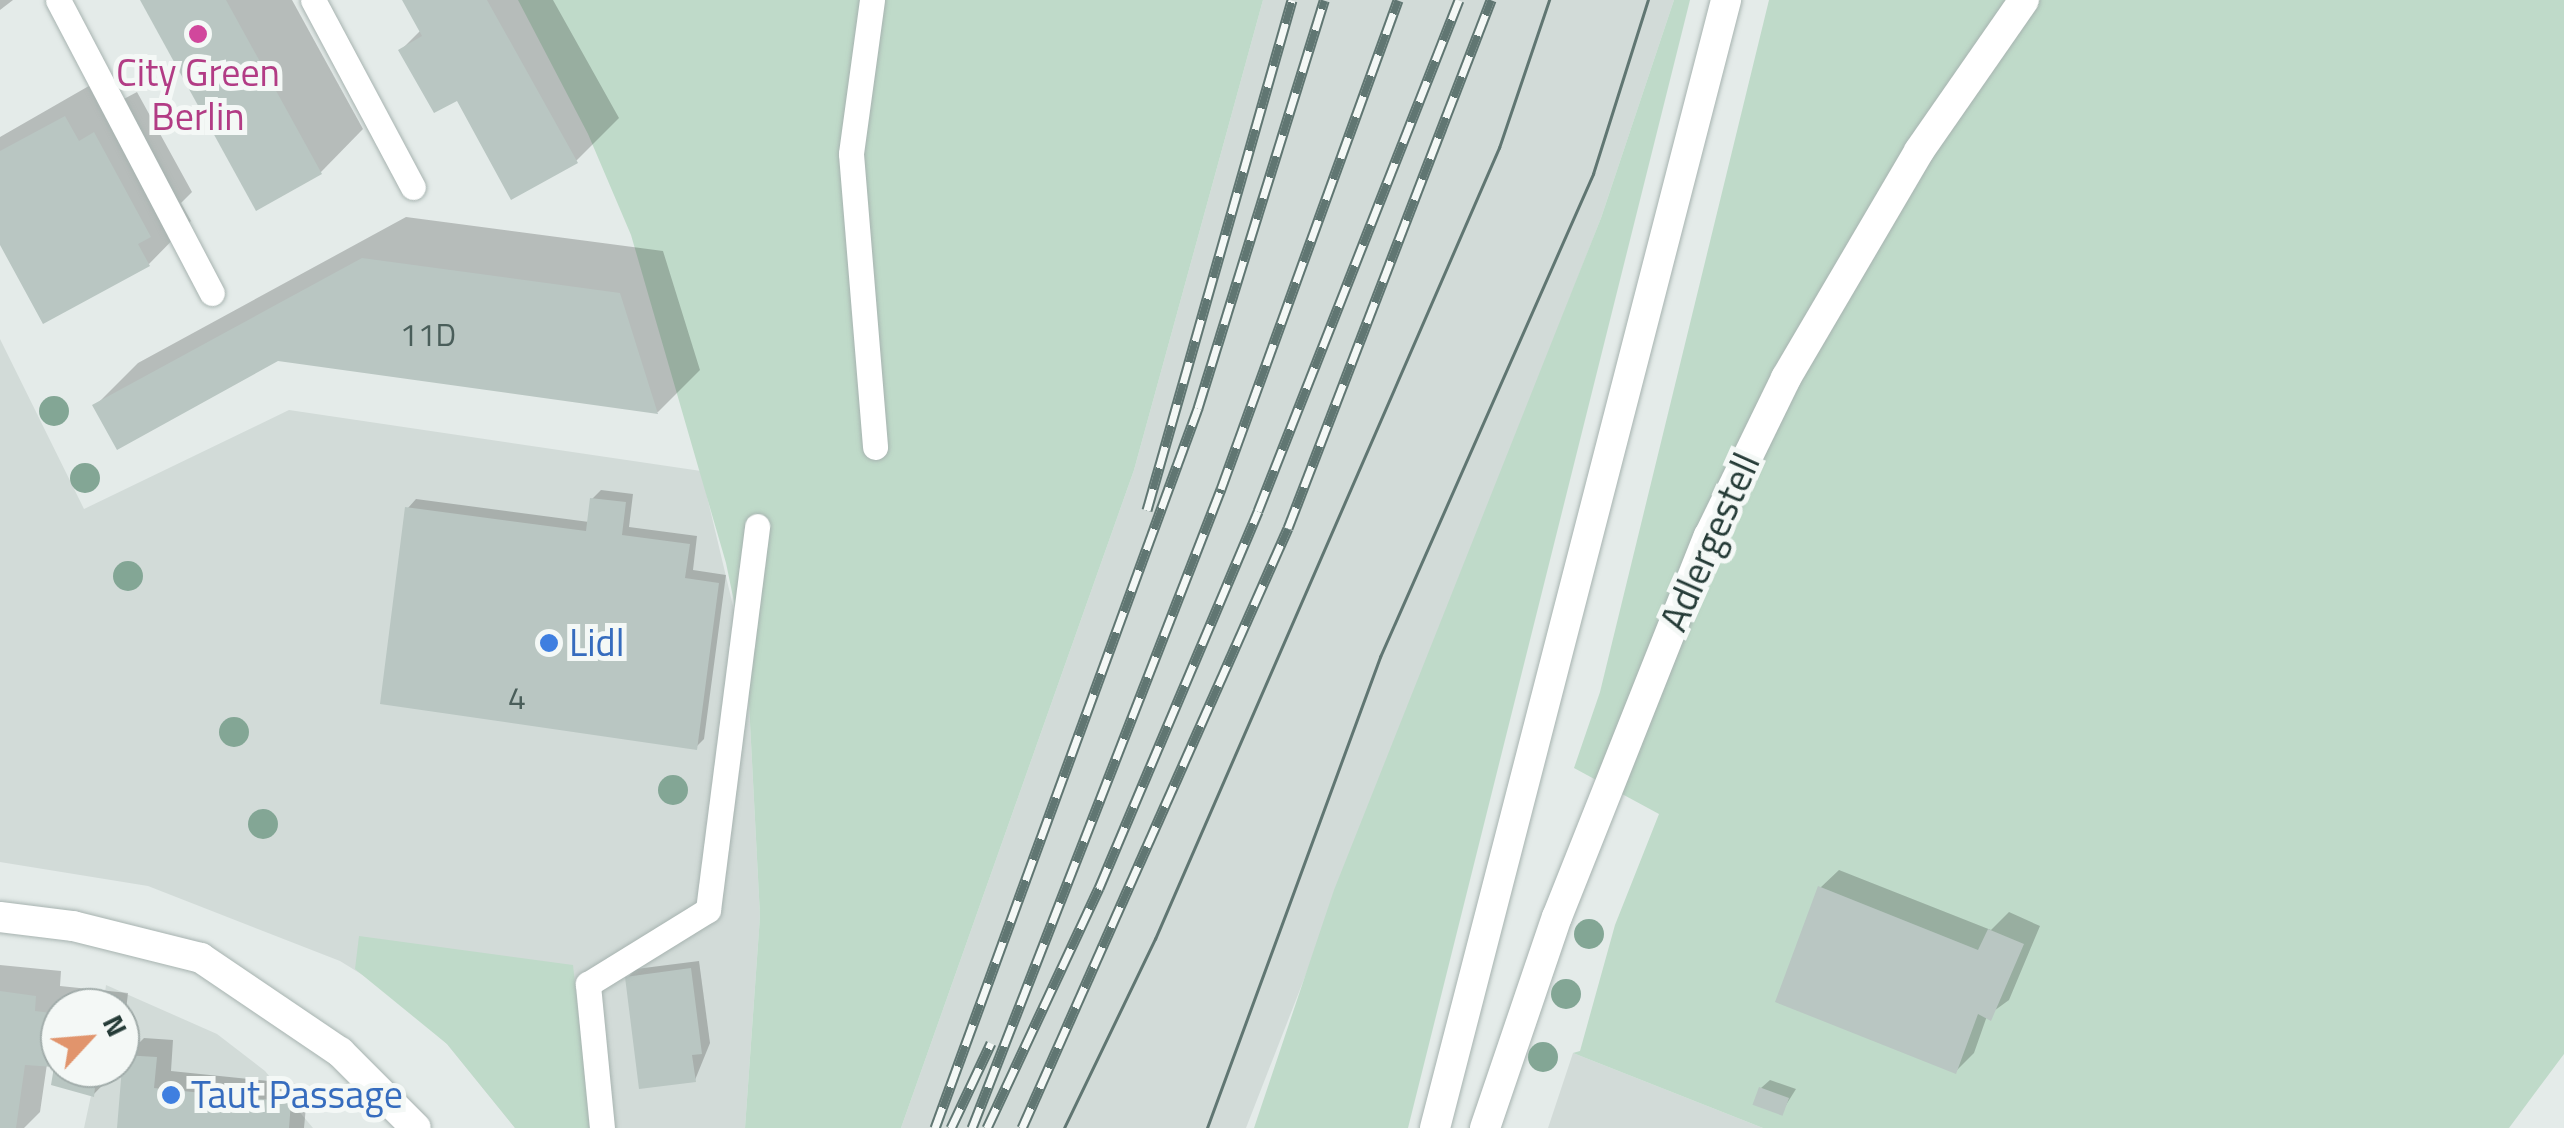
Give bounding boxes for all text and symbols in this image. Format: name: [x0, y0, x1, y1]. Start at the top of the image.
marker: City Green Berlin: [187, 23, 209, 45]
place label: City Green Berlin: [116, 50, 280, 140]
house number: 11D: [400, 315, 456, 353]
street label: Adlergestell: [1651, 446, 1769, 638]
place label: Lidl: [569, 620, 624, 666]
marker: Lidl: [538, 632, 560, 654]
house number: 4: [508, 678, 526, 716]
north arrow: [40, 988, 140, 1088]
text: N: [92, 1007, 139, 1044]
place label: Taut Passage: [191, 1072, 403, 1118]
marker: Taut Passage: [160, 1084, 182, 1106]

